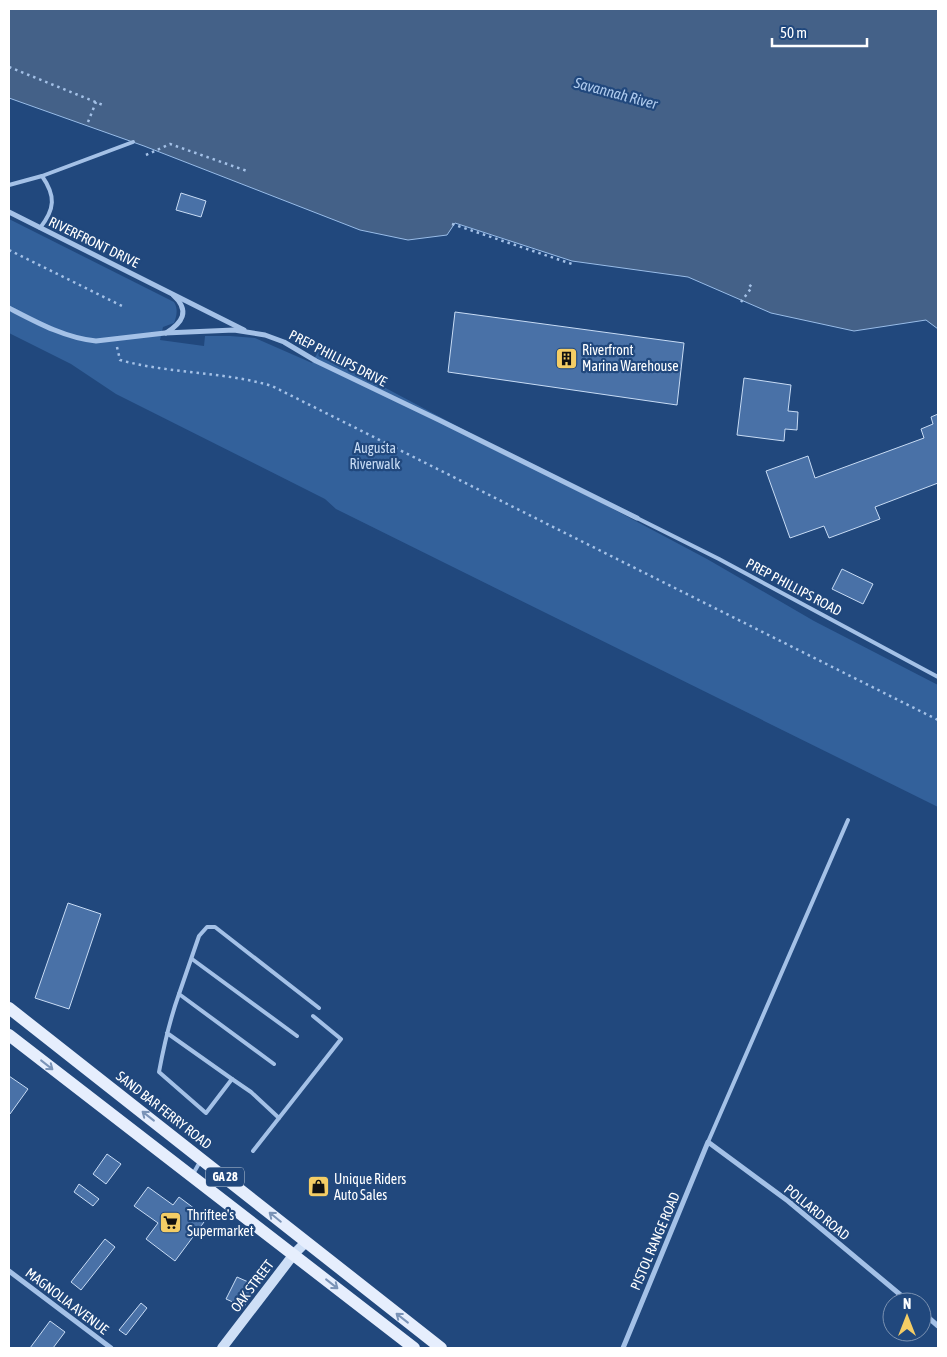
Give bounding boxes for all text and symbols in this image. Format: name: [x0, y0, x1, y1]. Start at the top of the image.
scale bar: [772, 15, 867, 47]
text: 50 m: [780, 24, 807, 41]
water label: Savannah River: [572, 73, 660, 112]
street label: RIVERFRONT DRIVE: [46, 213, 142, 271]
street label: PREP PHILLIPS DRIVE: [286, 326, 390, 390]
place label: Riverfront Marina Warehouse: [582, 342, 679, 374]
building icon: Riverfront Marina Warehouse: [554, 346, 578, 370]
park label: Augusta Riverwalk: [350, 440, 400, 472]
street label: PREP PHILLIPS ROAD: [743, 555, 845, 619]
one-way arrow: [40, 1060, 53, 1071]
street label: SAND BAR FERRY ROAD: [113, 1068, 215, 1152]
one-way arrow: [142, 1111, 155, 1122]
road number: GA 28: [206, 1168, 244, 1186]
place label: Unique Riders Auto Sales: [334, 1171, 406, 1203]
shop icon: Unique Riders Auto Sales: [306, 1175, 330, 1199]
street label: POLLARD ROAD: [781, 1181, 853, 1243]
street label: PISTOL RANGE ROAD: [627, 1189, 683, 1292]
place label: Thriftee's Supermarket: [187, 1207, 254, 1239]
supermarket icon: Thriftee's Supermarket: [159, 1211, 183, 1235]
one-way arrow: [269, 1212, 282, 1223]
street label: OAK STREET: [227, 1257, 277, 1315]
street label: MAGNOLIA AVENUE: [22, 1265, 112, 1337]
one-way arrow: [325, 1279, 338, 1290]
north arrow: [882, 1292, 932, 1342]
text: N: [903, 1296, 911, 1312]
one-way arrow: [396, 1313, 409, 1324]

